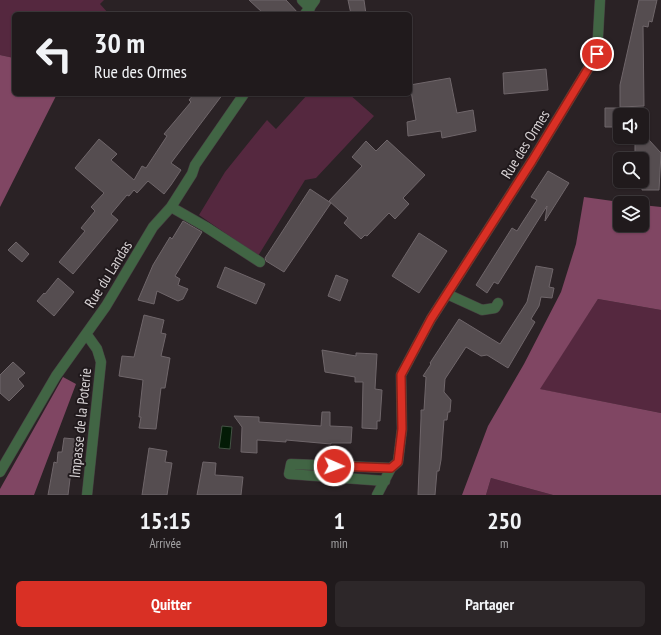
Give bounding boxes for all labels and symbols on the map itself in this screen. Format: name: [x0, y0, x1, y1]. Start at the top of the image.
pin: [580, 37, 614, 71]
street label: Rue des Ormes: [496, 106, 554, 182]
street label: Rue du Landas: [80, 237, 136, 311]
street label: Impasse de la Poterie: [65, 367, 95, 479]
position arrow: [313, 445, 355, 487]

